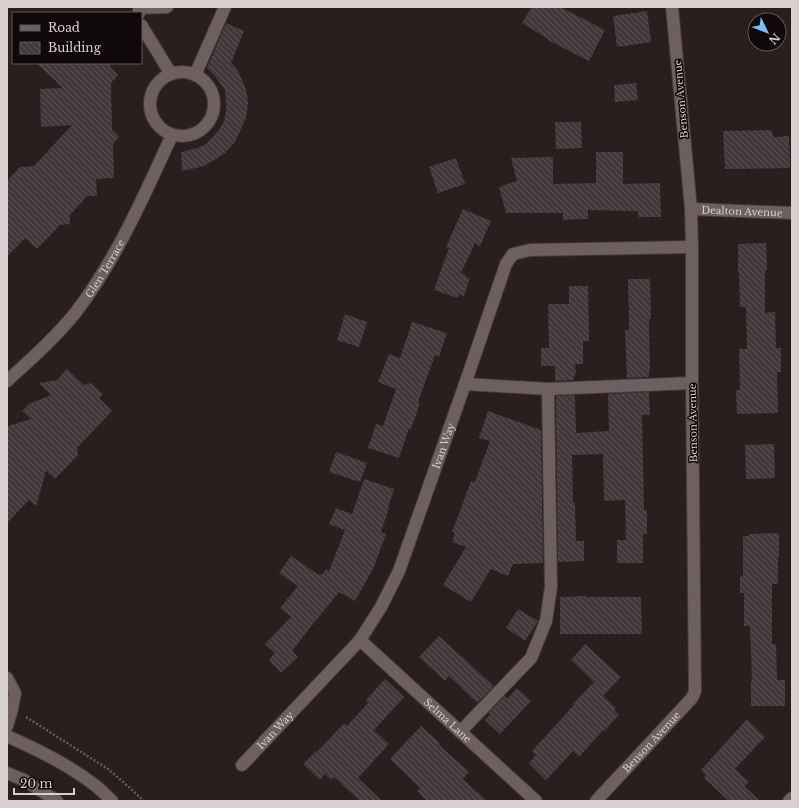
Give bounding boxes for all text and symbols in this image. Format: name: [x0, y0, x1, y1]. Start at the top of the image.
legend: [12, 12, 142, 64]
north arrow: [747, 12, 787, 52]
text: Road: [48, 20, 80, 35]
text: N: [765, 30, 783, 48]
text: Building: [48, 40, 102, 55]
street label: Benson Avenue: [671, 59, 691, 139]
street label: Dealton Avenue: [701, 203, 783, 219]
street label: Glen Terrace: [82, 237, 127, 300]
street label: Benson Avenue: [686, 383, 700, 463]
street label: Ivan Way: [429, 421, 457, 470]
street label: Selma Lane: [421, 695, 474, 746]
street label: Ivan Way: [254, 708, 296, 752]
street label: Benson Avenue: [620, 708, 683, 775]
scale bar: [14, 770, 74, 796]
text: 20 m: [20, 776, 52, 791]

